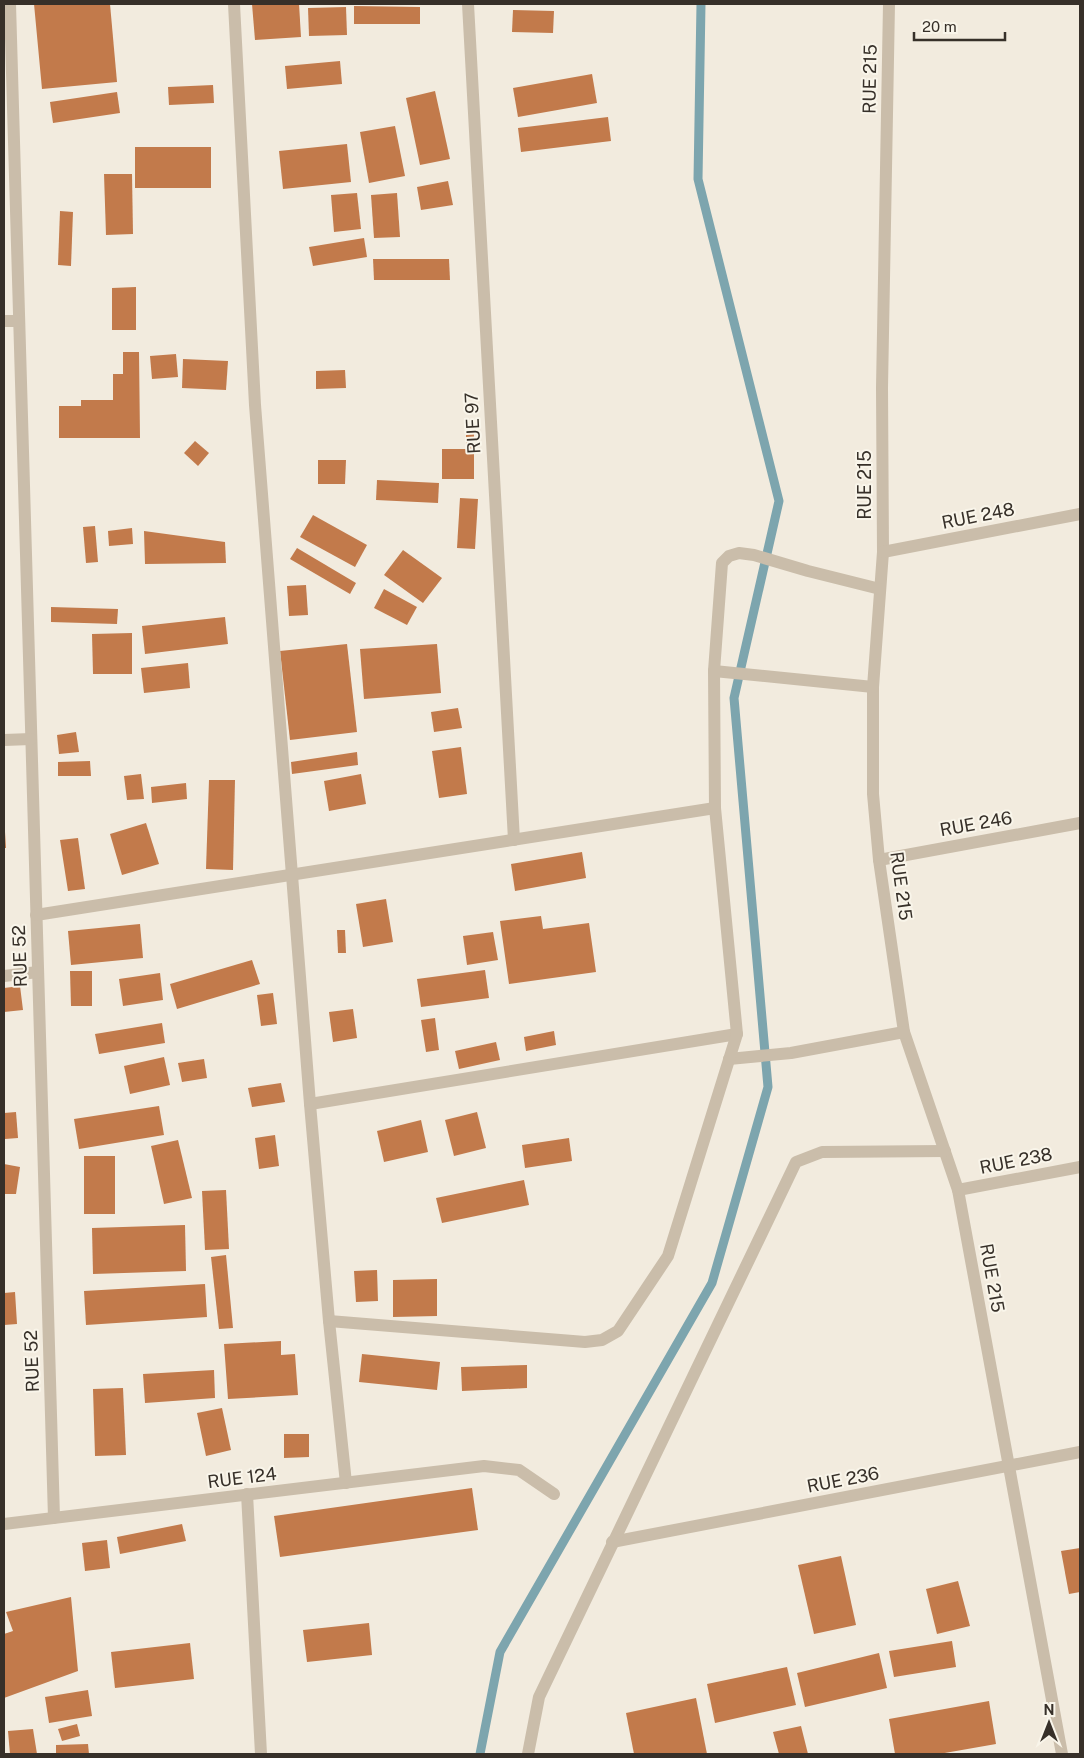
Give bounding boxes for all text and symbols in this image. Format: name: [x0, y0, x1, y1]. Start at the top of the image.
scale bar: [914, 10, 1005, 42]
text: 20 m: [922, 18, 957, 35]
street label: RUE 215: [858, 44, 881, 114]
street label: RUE 97: [460, 392, 485, 454]
street label: RUE 215: [854, 450, 875, 520]
street label: RUE 248: [940, 498, 1016, 533]
street label: RUE 246: [938, 807, 1014, 840]
street label: RUE 215: [886, 850, 917, 922]
street label: RUE 52: [8, 925, 31, 987]
street label: RUE 238: [978, 1143, 1054, 1178]
street label: RUE 215: [976, 1242, 1009, 1314]
street label: RUE 52: [20, 1330, 43, 1392]
street label: RUE 236: [805, 1462, 881, 1497]
street label: RUE 124: [206, 1463, 278, 1492]
north arrow: [1024, 1698, 1074, 1748]
text: N: [1044, 1702, 1054, 1718]

